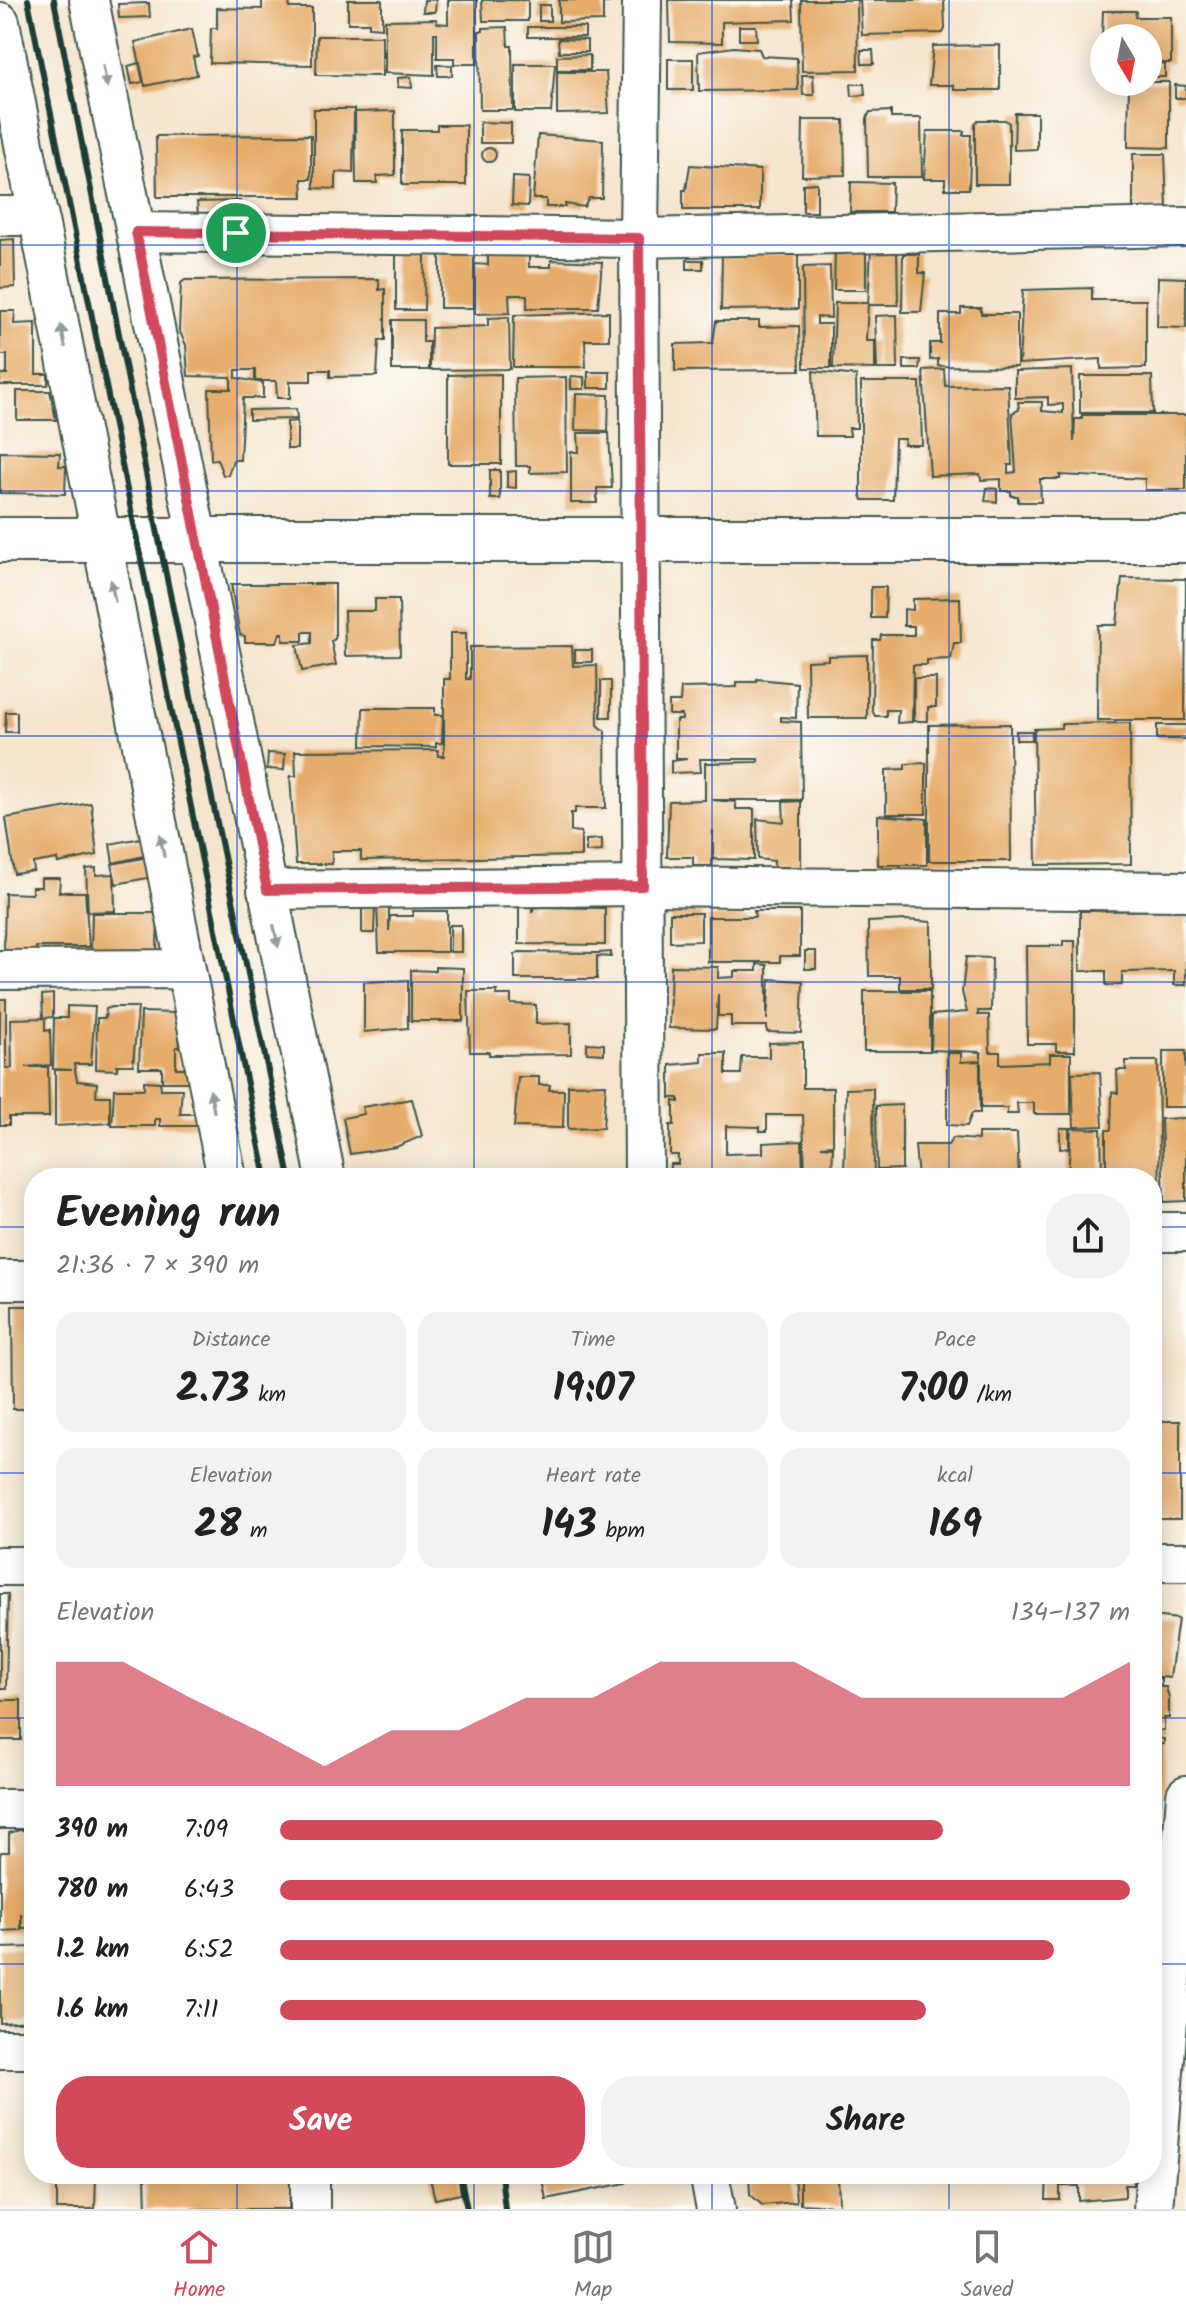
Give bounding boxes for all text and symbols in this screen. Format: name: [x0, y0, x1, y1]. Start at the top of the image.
north arrow: [1090, 24, 1162, 96]
map controls: [1090, 24, 1162, 96]
one-way arrow: [99, 64, 111, 89]
pin: [202, 199, 270, 267]
icon: arrive: [214, 211, 258, 255]
one-way arrow: [56, 323, 69, 348]
one-way arrow: [106, 578, 118, 603]
one-way arrow: [156, 833, 168, 858]
one-way arrow: [270, 923, 283, 948]
one-way arrow: [205, 1089, 218, 1114]
text: Evening run: [56, 1180, 280, 1250]
button: share: [1046, 1194, 1130, 1278]
text: 21:36 · 7 × 390 m: [56, 1245, 259, 1287]
text: Distance: [191, 1323, 271, 1358]
text: Time: [571, 1323, 615, 1358]
text: Pace: [934, 1323, 976, 1358]
text: 2.73: [176, 1358, 249, 1422]
text: 19:07: [552, 1358, 634, 1422]
text: 7:00: [898, 1358, 968, 1422]
text: km: [249, 1378, 286, 1413]
text: /km: [968, 1378, 1012, 1413]
text: Elevation: [189, 1459, 273, 1494]
text: Heart rate: [545, 1459, 641, 1494]
text: kcal: [937, 1459, 973, 1494]
text: 28: [194, 1494, 241, 1558]
text: 143: [541, 1494, 597, 1558]
text: 169: [928, 1494, 982, 1558]
text: m: [241, 1514, 268, 1549]
text: bpm: [597, 1514, 645, 1549]
text: Elevation: [56, 1592, 154, 1634]
text: 134–137 m: [1011, 1592, 1130, 1634]
text: 390 m: [56, 1809, 128, 1851]
text: 7:09: [184, 1809, 228, 1851]
text: 780 m: [56, 1869, 128, 1911]
text: 6:43: [184, 1869, 234, 1911]
text: 1.2 km: [56, 1929, 129, 1971]
text: 6:52: [184, 1929, 234, 1971]
text: 1.6 km: [56, 1989, 128, 2031]
text: 7:11: [184, 1989, 219, 2031]
button: Save: [56, 2076, 585, 2168]
button: Share: [601, 2076, 1130, 2168]
tab: Home: [173, 2225, 225, 2308]
tab: Map: [571, 2225, 615, 2308]
tab: Saved: [961, 2225, 1013, 2308]

